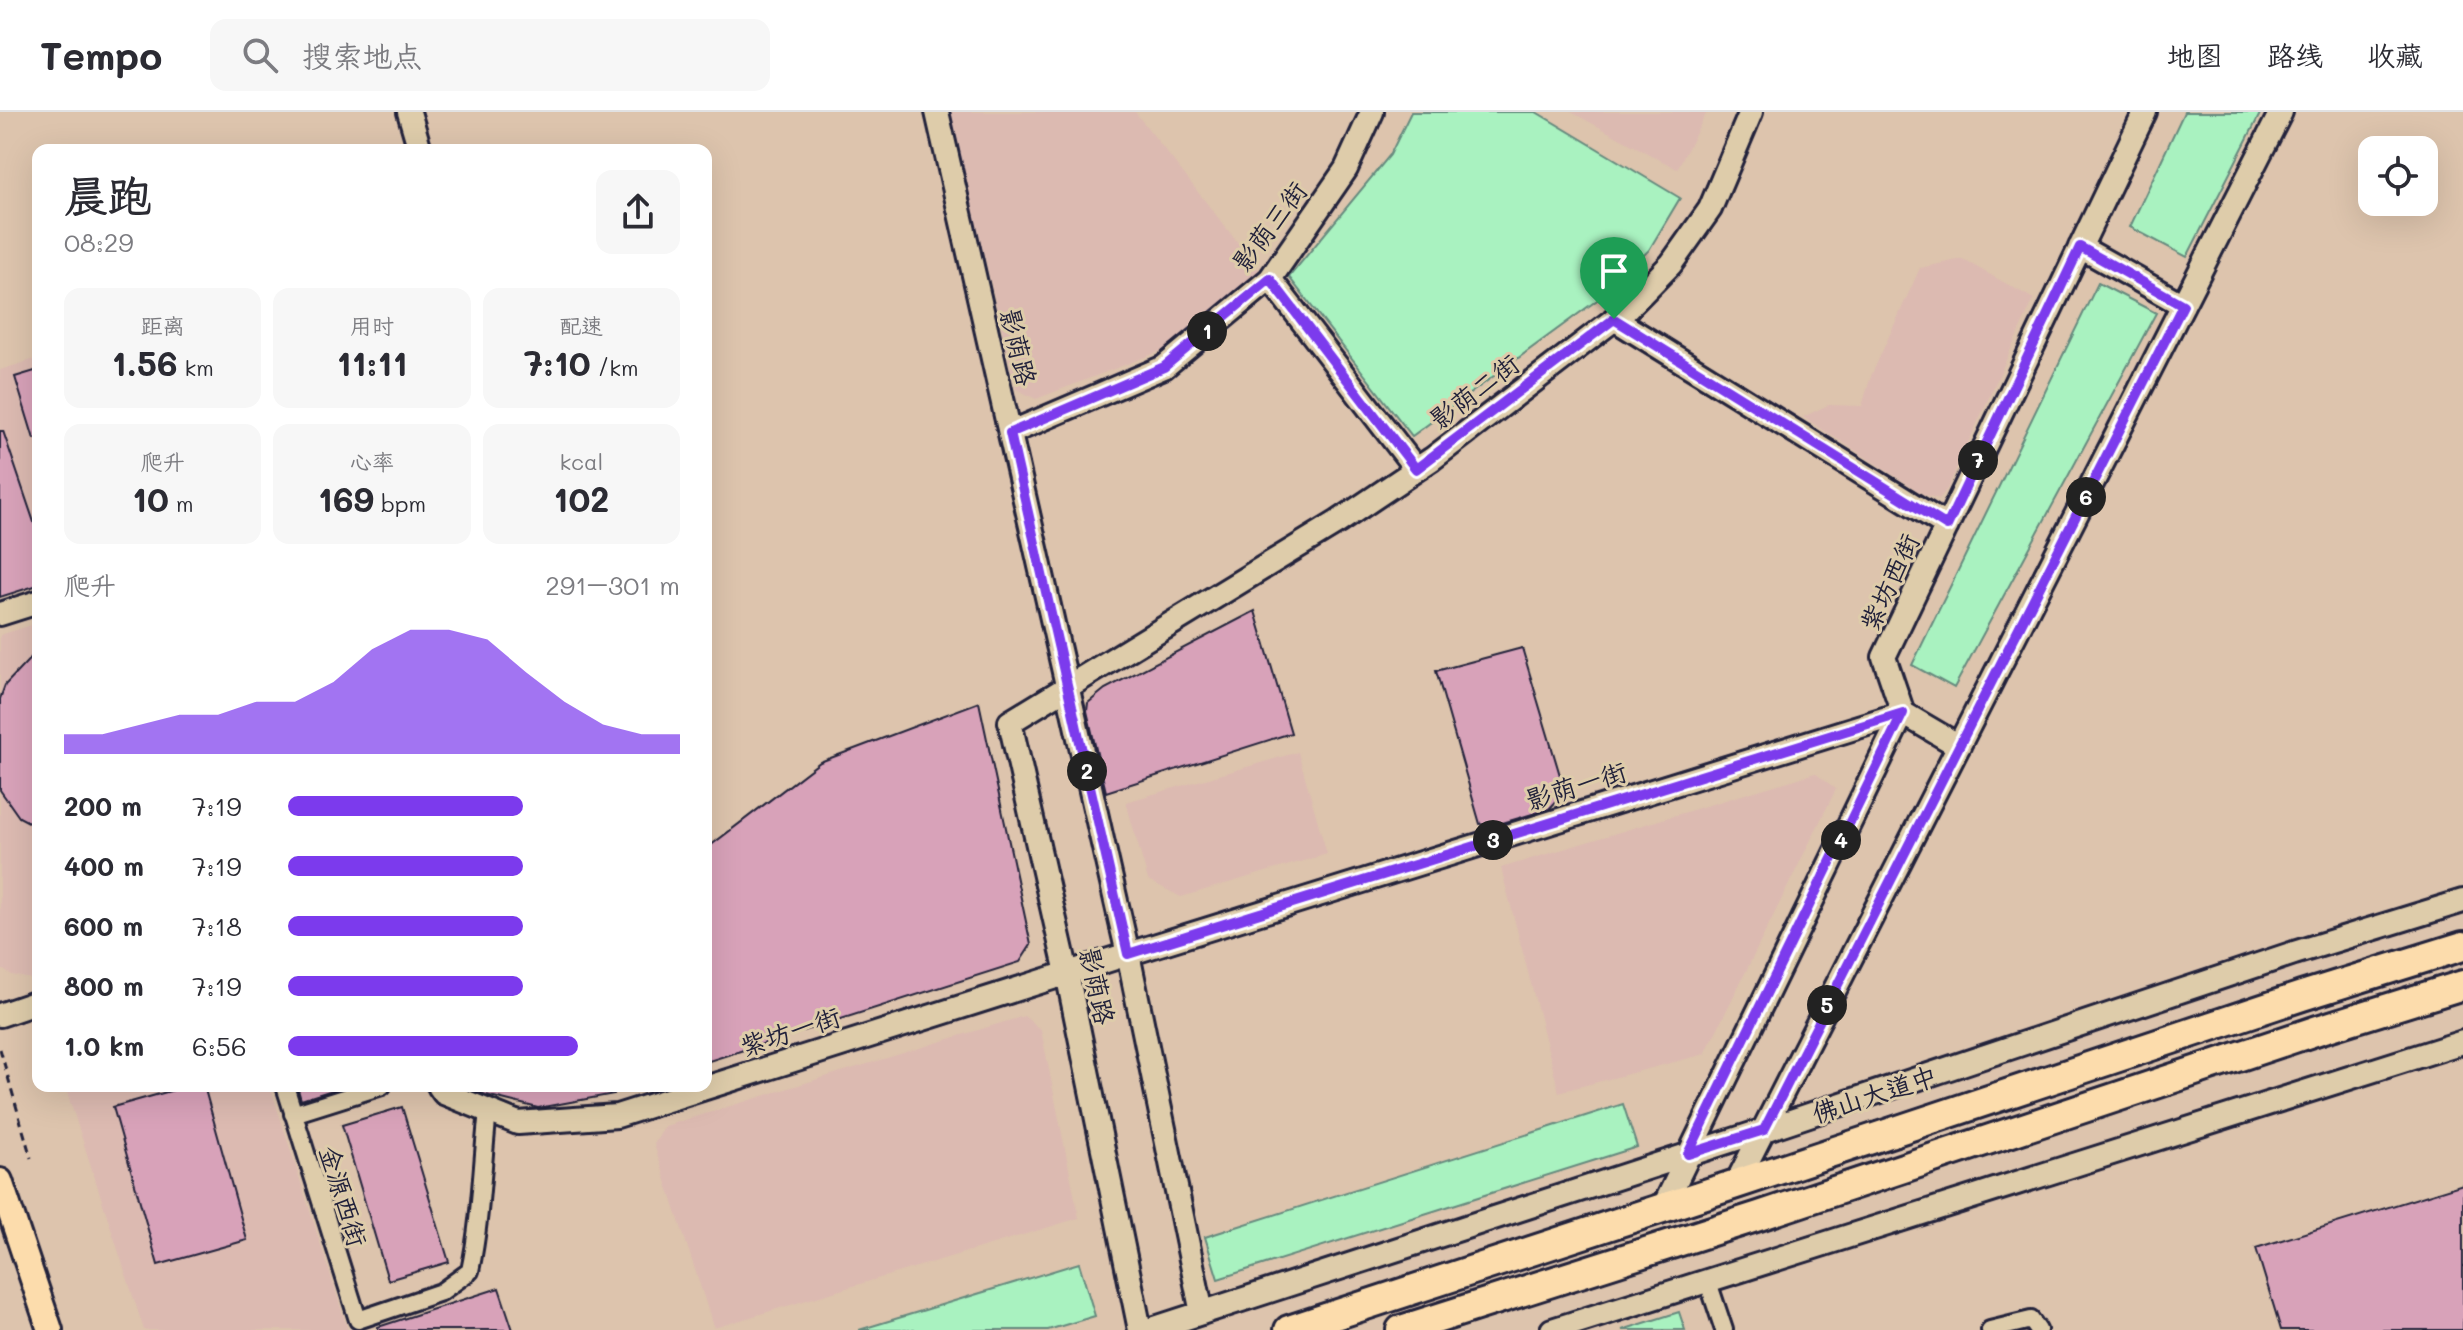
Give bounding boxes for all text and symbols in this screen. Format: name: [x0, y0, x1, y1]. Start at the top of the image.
search box: [210, 19, 770, 91]
text: Tempo: [40, 30, 162, 80]
icon: search: [238, 33, 282, 77]
text: 搜索地点: [302, 35, 422, 75]
text: 地图: [2167, 37, 2223, 73]
text: 路线: [2267, 37, 2323, 73]
text: 收藏: [2367, 37, 2423, 73]
map controls: [2358, 136, 2438, 216]
button: locate: [2358, 136, 2438, 216]
text: 晨跑: [64, 166, 152, 223]
button: share: [596, 170, 680, 254]
street label: 影荫三街: [1224, 174, 1314, 278]
text: 08:29: [64, 225, 134, 259]
pin: [1580, 237, 1648, 319]
icon: arrive: [1592, 249, 1636, 293]
street label: 影荫路: [994, 305, 1044, 389]
text: 距离: [141, 311, 185, 340]
text: 用时: [350, 311, 394, 340]
text: 配速: [559, 311, 603, 340]
pin: 1: [1187, 311, 1227, 351]
text: 1: [1202, 316, 1212, 345]
text: 1.56: [112, 340, 178, 385]
text: 11:11: [336, 340, 408, 385]
text: 7:10: [524, 340, 591, 385]
street label: 影荫二街: [1422, 346, 1526, 436]
text: km: [178, 353, 214, 382]
text: /km: [591, 353, 639, 382]
pin: 7: [1958, 440, 1998, 480]
text: 7: [1972, 445, 1984, 474]
text: 爬升: [141, 447, 185, 476]
text: 心率: [350, 447, 394, 476]
text: kcal: [559, 447, 603, 476]
text: 10: [132, 476, 169, 521]
text: 169: [318, 476, 374, 521]
text: 102: [553, 476, 609, 521]
pin: 6: [2066, 477, 2106, 517]
text: 6: [2079, 482, 2093, 511]
text: m: [169, 489, 193, 518]
text: bpm: [374, 489, 426, 518]
street label: 紫坊西街: [1852, 528, 1926, 636]
text: 爬升: [64, 568, 116, 602]
text: 291–301 m: [545, 568, 680, 602]
pin: 2: [1067, 751, 1107, 791]
street label: 影荫一街: [1521, 754, 1631, 816]
text: 2: [1081, 756, 1093, 785]
text: 200 m: [64, 789, 142, 823]
text: 7:19: [192, 789, 242, 823]
pin: 3: [1473, 820, 1513, 860]
pin: 4: [1821, 820, 1861, 860]
text: 3: [1486, 825, 1500, 854]
text: 4: [1834, 825, 1848, 854]
text: 400 m: [64, 849, 144, 883]
text: 7:19: [192, 849, 242, 883]
text: 600 m: [64, 909, 143, 943]
text: 7:18: [192, 909, 242, 943]
street label: 影荫路: [1073, 944, 1123, 1028]
text: 800 m: [64, 969, 144, 1003]
text: 7:19: [192, 969, 242, 1003]
pin: 5: [1807, 985, 1847, 1025]
text: 5: [1821, 990, 1833, 1019]
street label: 紫坊一街: [735, 999, 845, 1063]
text: 1.0 km: [64, 1029, 144, 1063]
text: 6:56: [192, 1029, 247, 1063]
street label: 佛山大道中: [1807, 1058, 1941, 1130]
street label: 金源西街: [313, 1141, 375, 1251]

